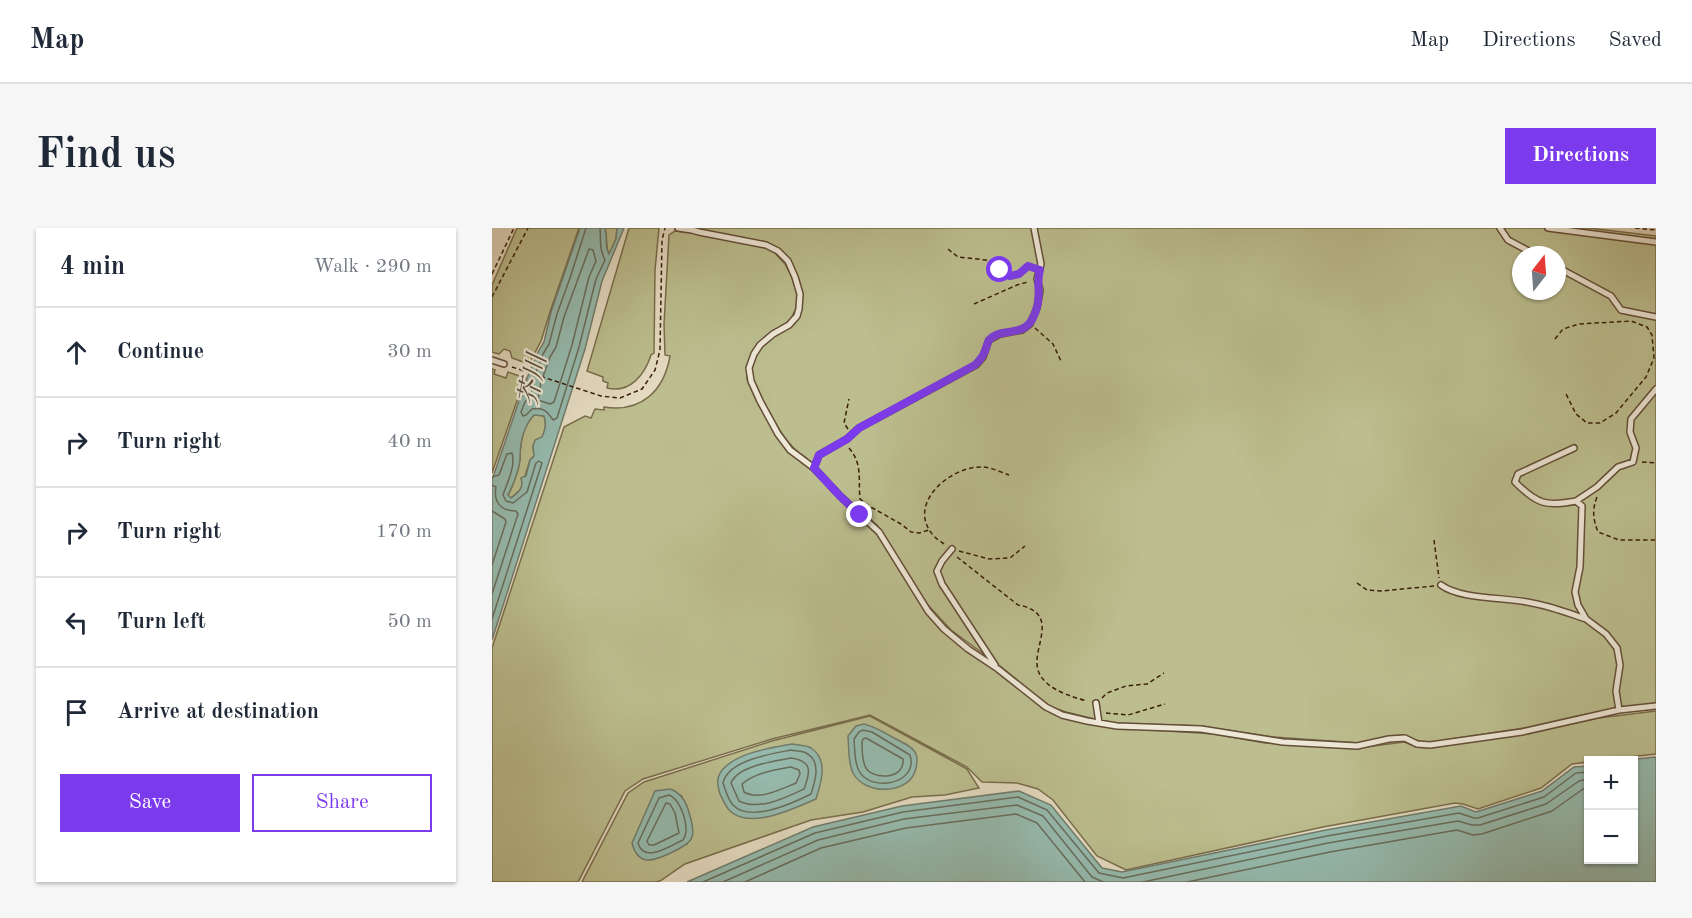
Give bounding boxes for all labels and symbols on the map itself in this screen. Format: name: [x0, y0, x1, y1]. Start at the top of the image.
north arrow: [1512, 246, 1566, 300]
route start: [986, 256, 1012, 282]
water label: 芥川: [514, 349, 552, 408]
route end: [846, 501, 872, 527]

